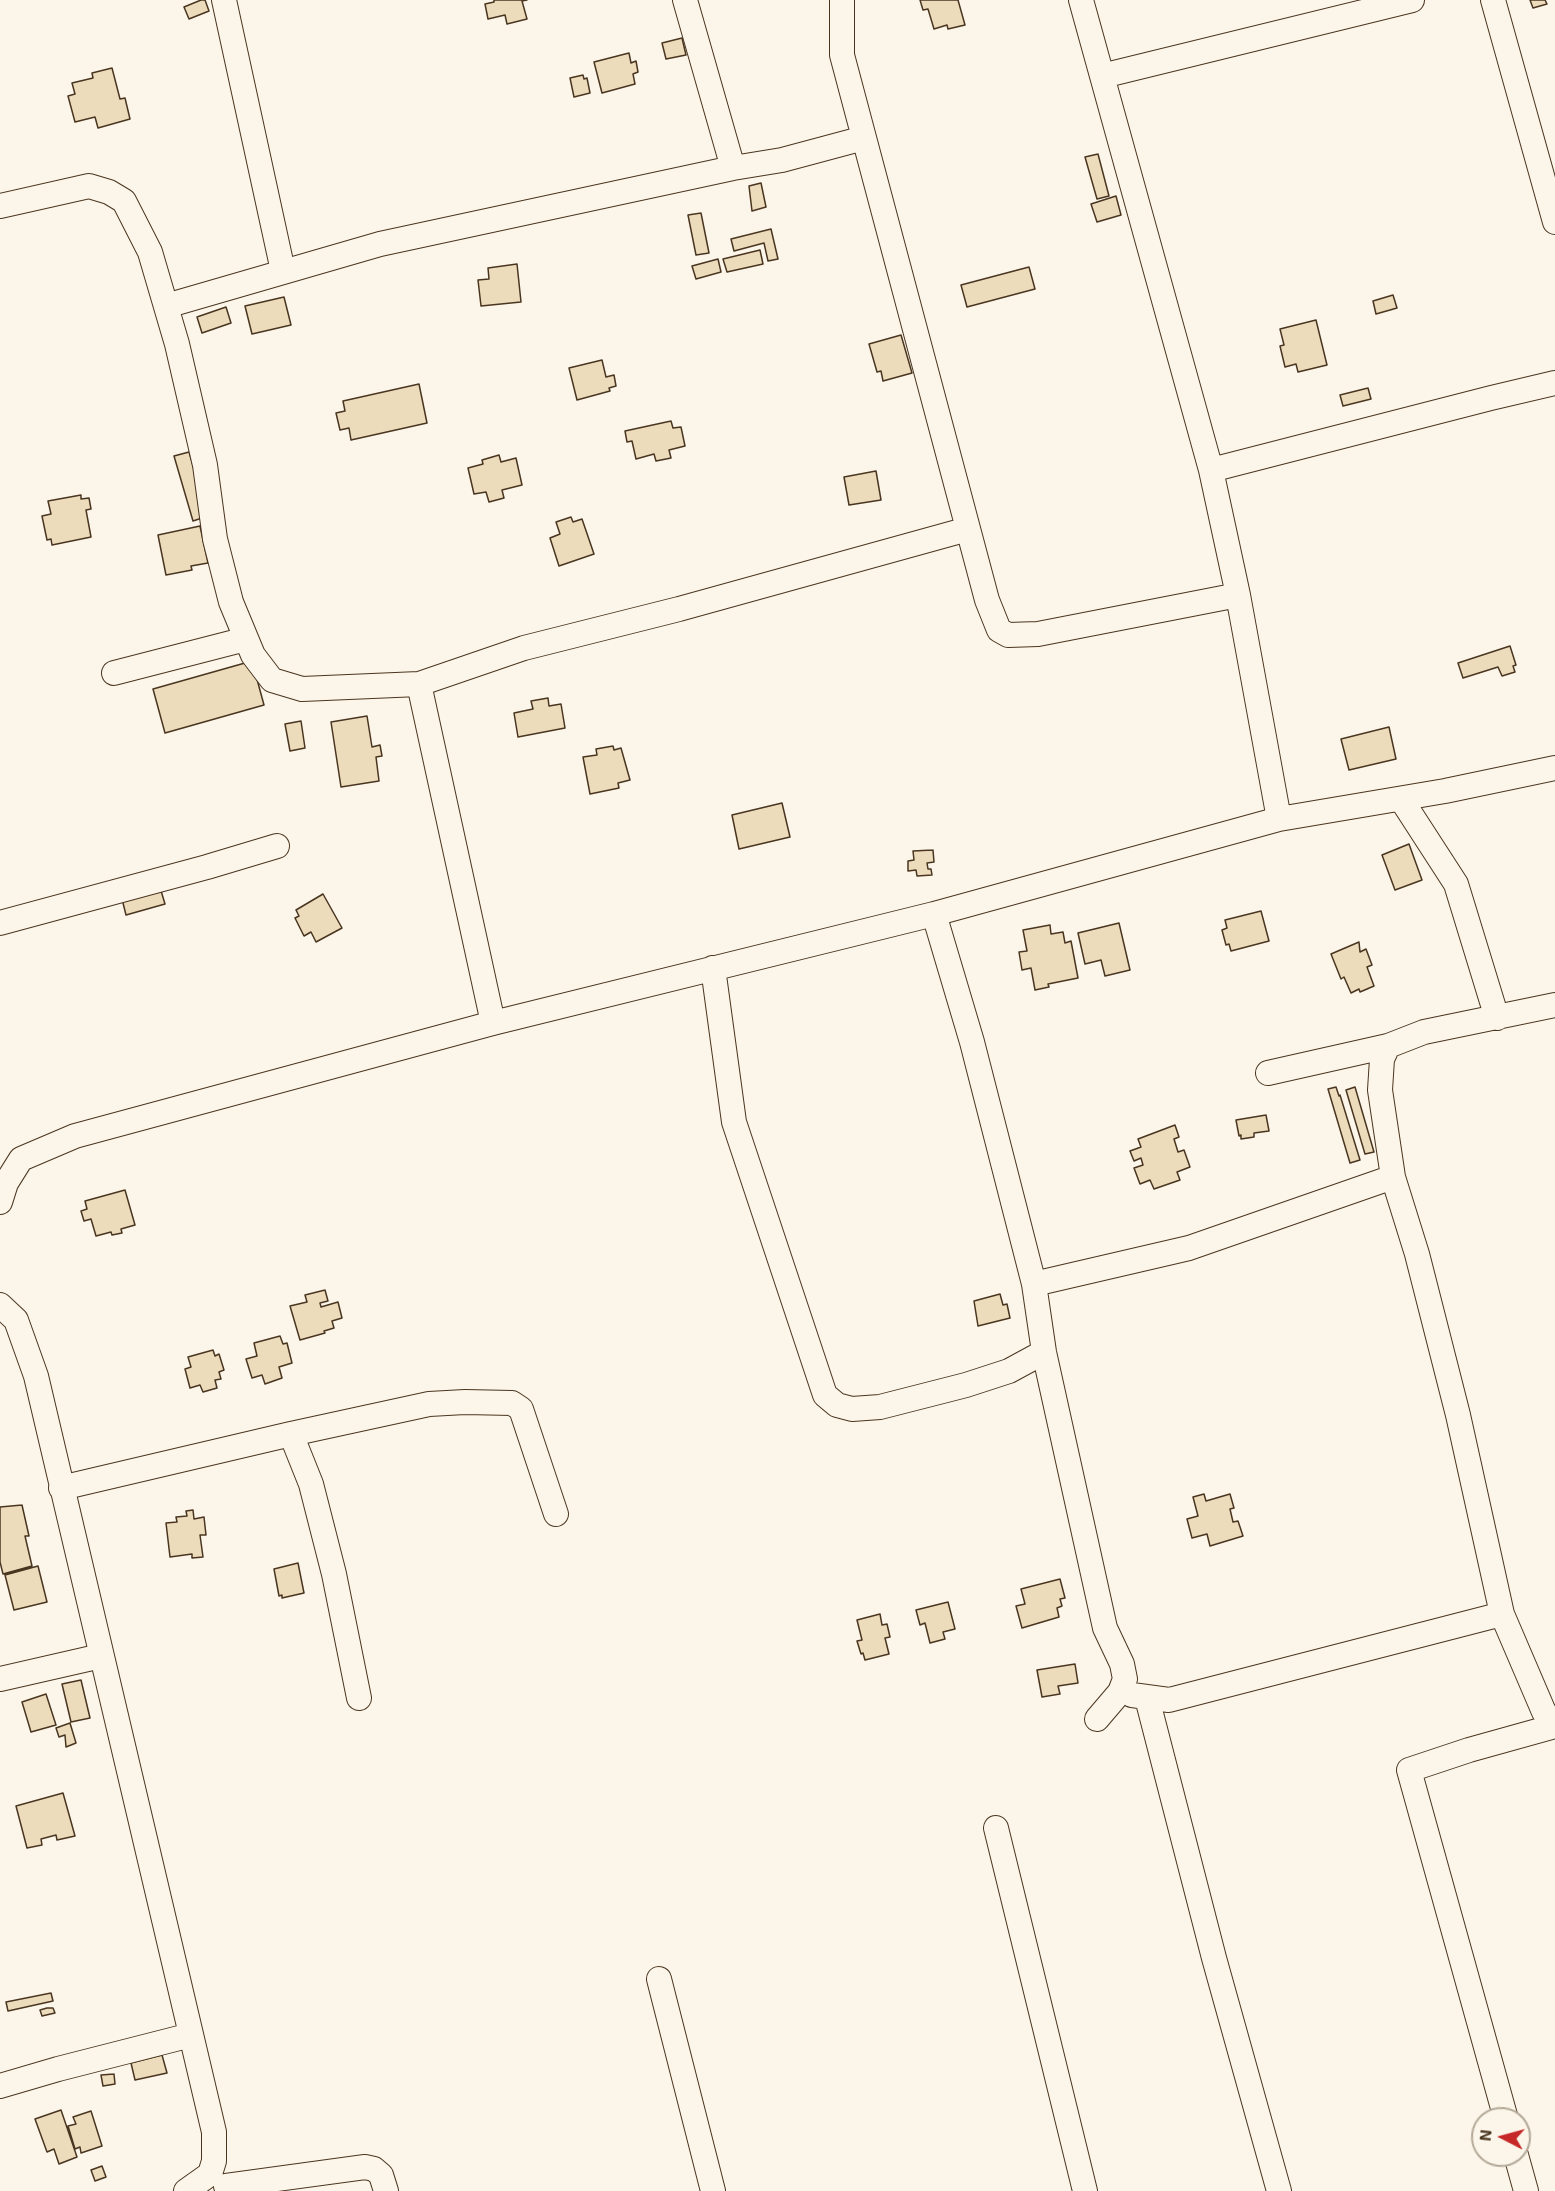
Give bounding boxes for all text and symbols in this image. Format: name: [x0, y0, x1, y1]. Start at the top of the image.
north arrow: [1471, 2107, 1531, 2167]
text: N: [1475, 2129, 1495, 2142]

